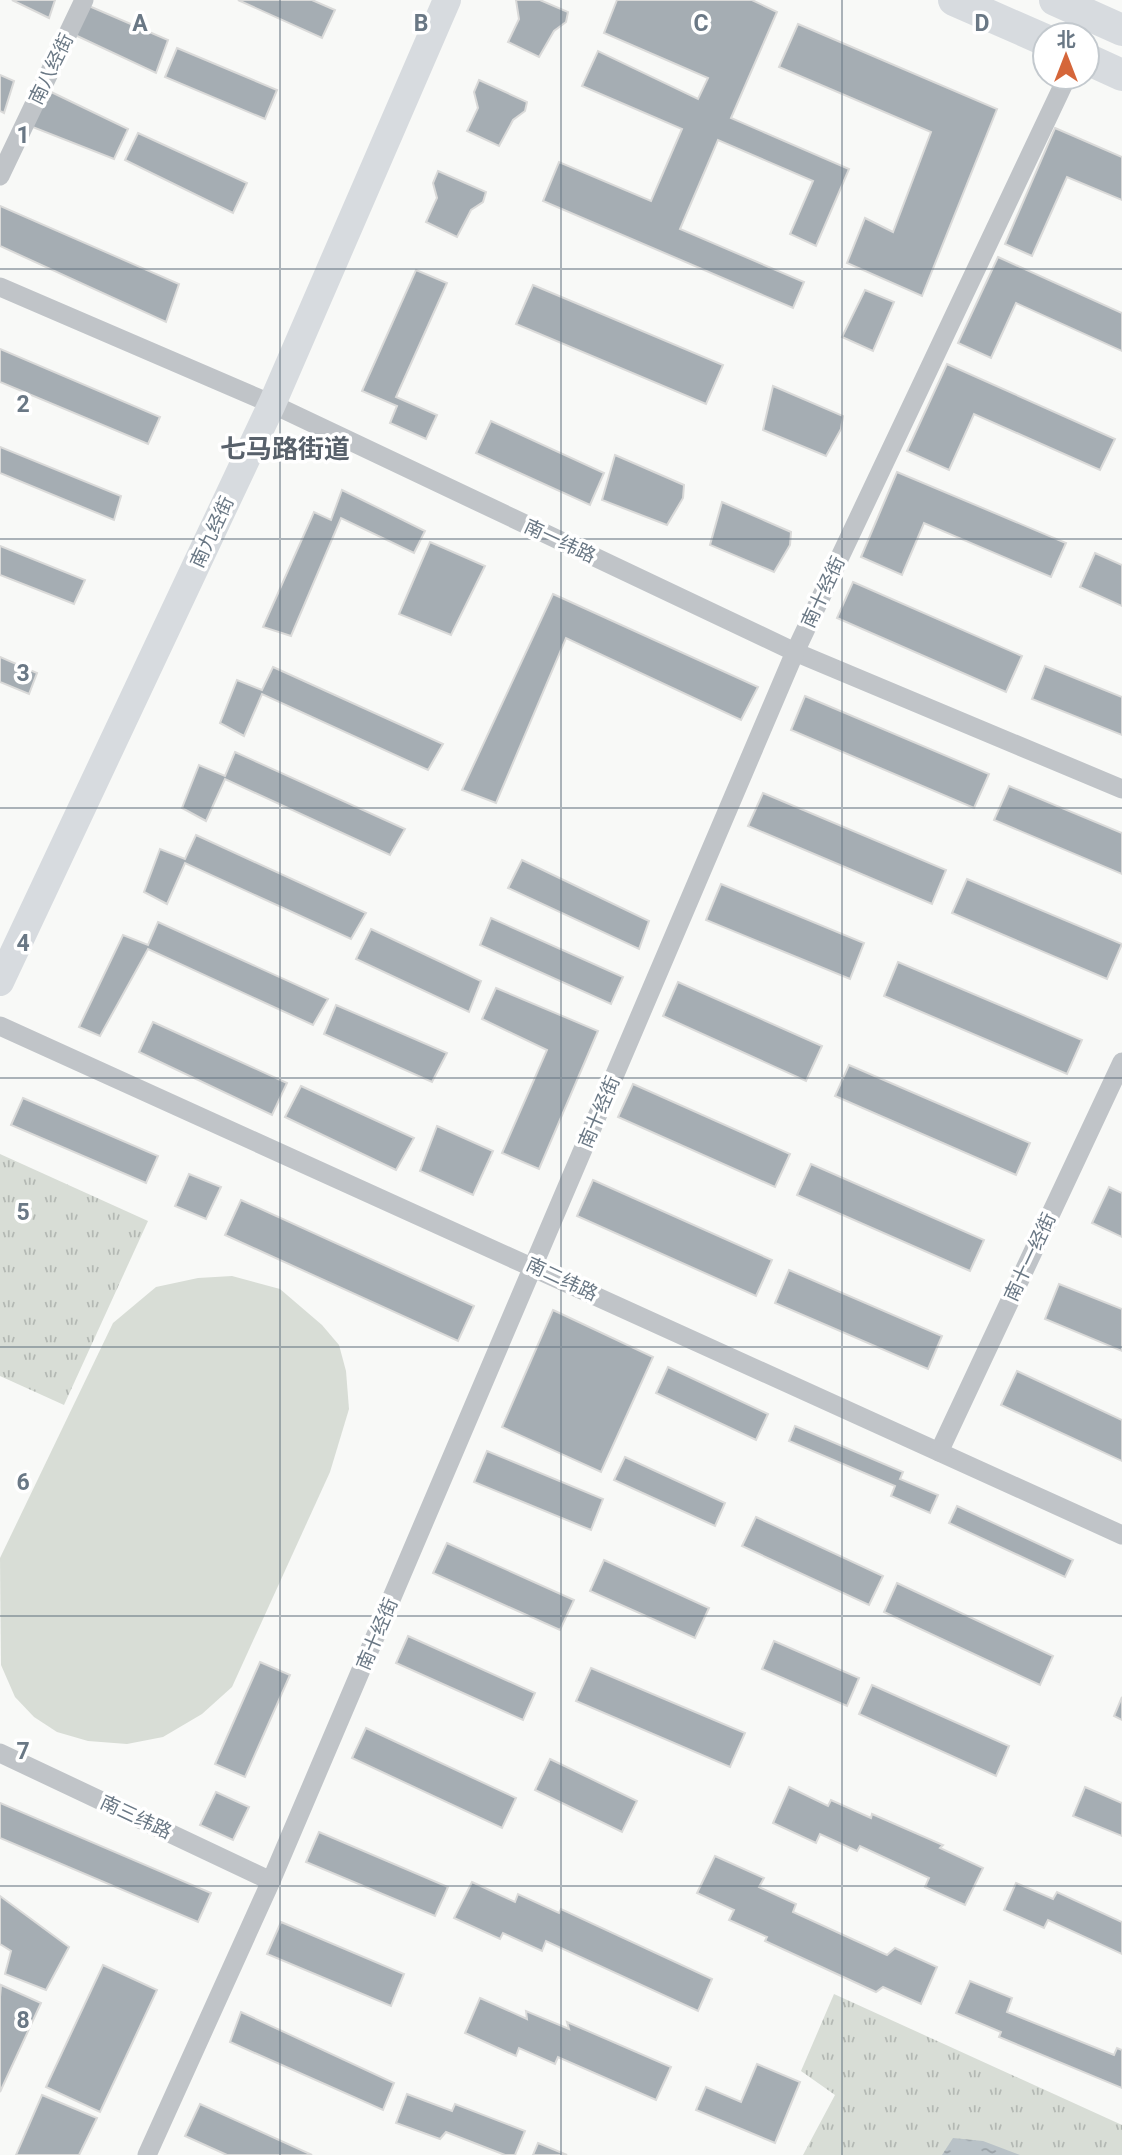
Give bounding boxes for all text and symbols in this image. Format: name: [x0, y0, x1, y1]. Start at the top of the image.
text: A: [132, 10, 148, 37]
text: B: [414, 10, 428, 37]
text: C: [693, 10, 709, 37]
text: D: [975, 10, 989, 37]
north arrow: [1031, 21, 1101, 91]
text: 北: [1056, 28, 1076, 51]
street label: 南八经街: [24, 30, 78, 108]
text: 1: [16, 122, 30, 149]
text: 2: [16, 391, 30, 418]
district label: 七马路街道: [220, 434, 350, 464]
street label: 南九经街: [186, 493, 238, 571]
street label: 南一纬路: [521, 515, 599, 567]
street label: 南十经街: [797, 553, 849, 631]
text: 3: [16, 660, 30, 687]
text: 4: [16, 930, 30, 957]
street label: 南十经街: [574, 1073, 624, 1151]
text: 5: [16, 1199, 30, 1226]
street label: 南十一经街: [999, 1209, 1061, 1305]
street label: 南二纬路: [523, 1253, 601, 1305]
text: 6: [16, 1469, 30, 1496]
street label: 南十经街: [352, 1595, 402, 1673]
text: 7: [16, 1738, 30, 1765]
street label: 南三纬路: [97, 1791, 175, 1843]
text: 8: [16, 2007, 30, 2034]

